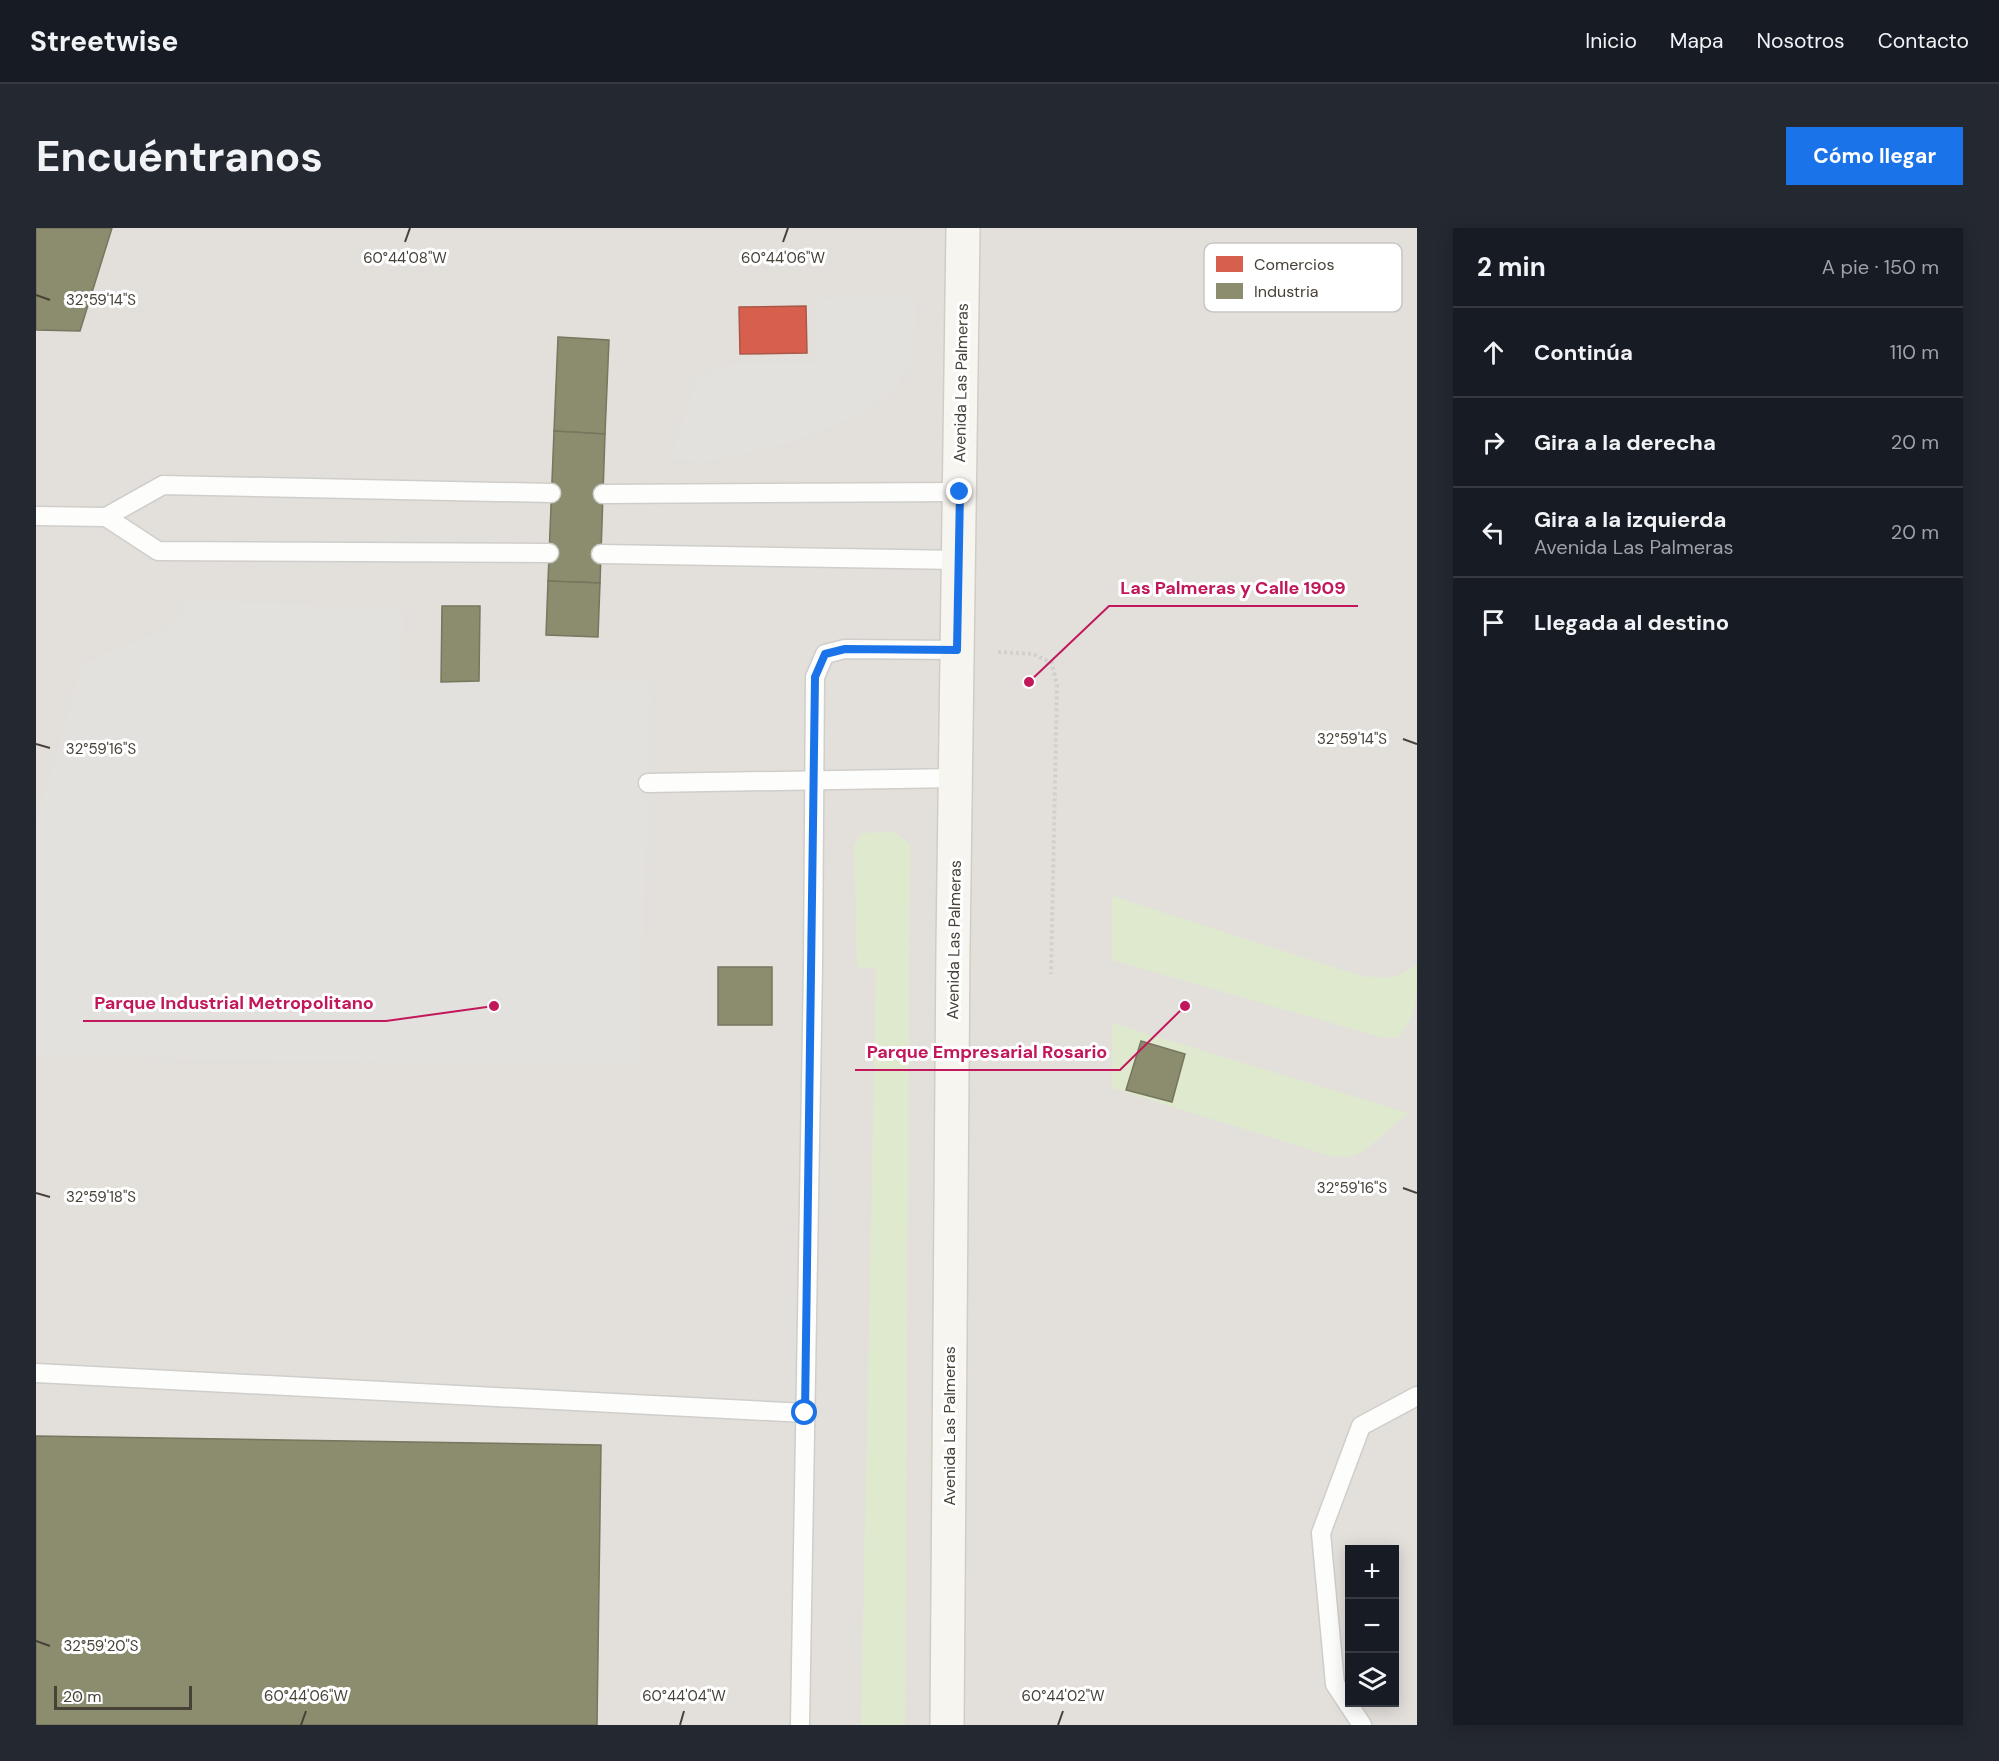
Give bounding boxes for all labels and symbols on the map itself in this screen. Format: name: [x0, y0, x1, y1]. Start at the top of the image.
legend: [1204, 243, 1402, 312]
text: 60°44'08"W: [363, 248, 447, 268]
text: 60°44'06"W: [741, 248, 825, 268]
text: Comercios: [1254, 254, 1334, 275]
text: Industria: [1254, 281, 1319, 302]
text: 32°59'14"S: [66, 290, 136, 310]
street label: Avenida Las Palmeras: [949, 303, 973, 463]
route end: [946, 478, 972, 504]
callout: Las Palmeras y Calle 1909: [1109, 570, 1358, 606]
text: Las Palmeras y Calle 1909: [1120, 576, 1346, 600]
text: 32°59'14"S: [1317, 729, 1387, 749]
text: 32°59'16"S: [66, 739, 136, 759]
street label: Avenida Las Palmeras: [942, 860, 966, 1020]
callout: Parque Industrial Metropolitano: [83, 985, 386, 1021]
text: Parque Industrial Metropolitano: [94, 991, 374, 1015]
callout: Parque Empresarial Rosario: [855, 1034, 1120, 1070]
text: Parque Empresarial Rosario: [867, 1040, 1107, 1064]
text: 32°59'16"S: [1317, 1178, 1387, 1198]
text: 32°59'18"S: [66, 1187, 136, 1207]
street label: Avenida Las Palmeras: [939, 1346, 960, 1506]
route start: [791, 1399, 817, 1425]
text: 32°59'20"S: [64, 1636, 139, 1656]
scale bar: [54, 1683, 192, 1710]
text: 60°44'06"W: [264, 1686, 348, 1706]
text: 60°44'04"W: [642, 1686, 726, 1706]
text: 60°44'02"W: [1021, 1686, 1105, 1706]

